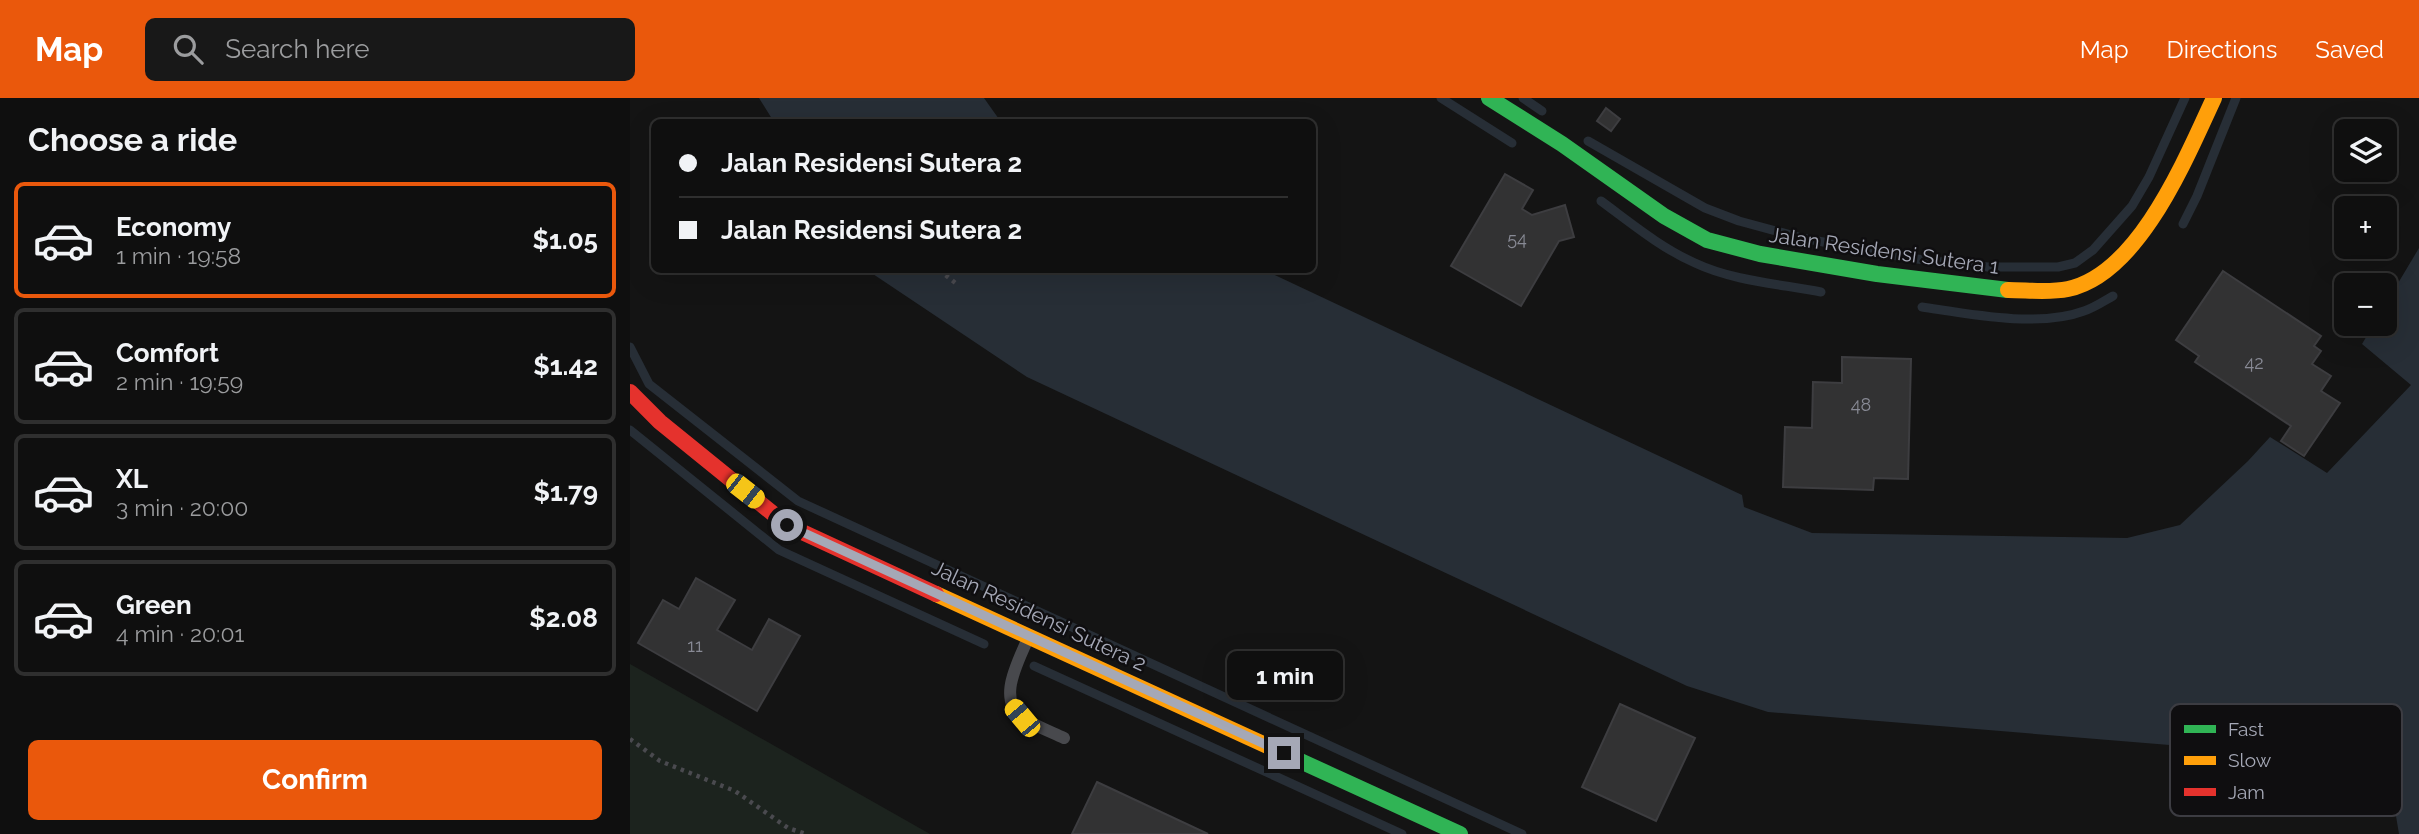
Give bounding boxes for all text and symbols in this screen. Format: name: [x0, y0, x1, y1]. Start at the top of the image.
search box: [145, 18, 635, 81]
text: Map: [35, 30, 103, 69]
icon: search: [169, 30, 207, 68]
text: Search here: [225, 34, 370, 64]
text: Map: [2080, 35, 2129, 64]
text: Directions: [2167, 35, 2277, 64]
text: Saved: [2315, 35, 2384, 64]
map controls: [2334, 119, 2397, 336]
button: layers: [2334, 119, 2397, 182]
text: Choose a ride: [28, 121, 237, 158]
text: Jalan Residensi Sutera 2: [721, 148, 1022, 178]
button: +: [2334, 196, 2397, 259]
icon: car: [32, 209, 95, 272]
text: Economy: [116, 212, 231, 242]
text: Jalan Residensi Sutera 2: [721, 215, 1022, 245]
street label: Jalan Residensi Sutera 1: [1768, 222, 2001, 279]
text: $1.05: [532, 225, 598, 255]
house number: 54: [1507, 228, 1527, 249]
text: 1 min · 19:58: [116, 242, 241, 269]
button: −: [2334, 273, 2397, 336]
icon: car: [32, 335, 95, 398]
text: Comfort: [116, 338, 219, 368]
text: $1.42: [533, 351, 598, 381]
house number: 42: [2244, 352, 2264, 373]
text: 2 min · 19:59: [116, 368, 243, 395]
house number: 48: [1851, 394, 1871, 415]
icon: car: [32, 461, 95, 524]
text: XL: [116, 464, 148, 494]
car: [722, 470, 769, 512]
text: $1.79: [533, 477, 598, 507]
text: 3 min · 20:00: [116, 494, 248, 521]
route start: [771, 509, 803, 541]
street label: Jalan Residensi Sutera 2: [928, 555, 1150, 676]
icon: car: [32, 587, 95, 650]
text: Green: [116, 590, 192, 620]
text: $2.08: [529, 603, 598, 633]
text: 4 min · 20:01: [116, 620, 244, 647]
house number: 11: [687, 635, 703, 656]
callout: 1 min: [1226, 652, 1342, 700]
text: 1 min: [1256, 662, 1314, 689]
car: [1001, 695, 1044, 741]
legend: [2170, 704, 2402, 816]
text: Fast: [2228, 718, 2264, 740]
route end: [1268, 737, 1300, 769]
button: Confirm: [28, 740, 602, 820]
text: Slow: [2228, 749, 2272, 771]
text: Jam: [2228, 781, 2265, 803]

